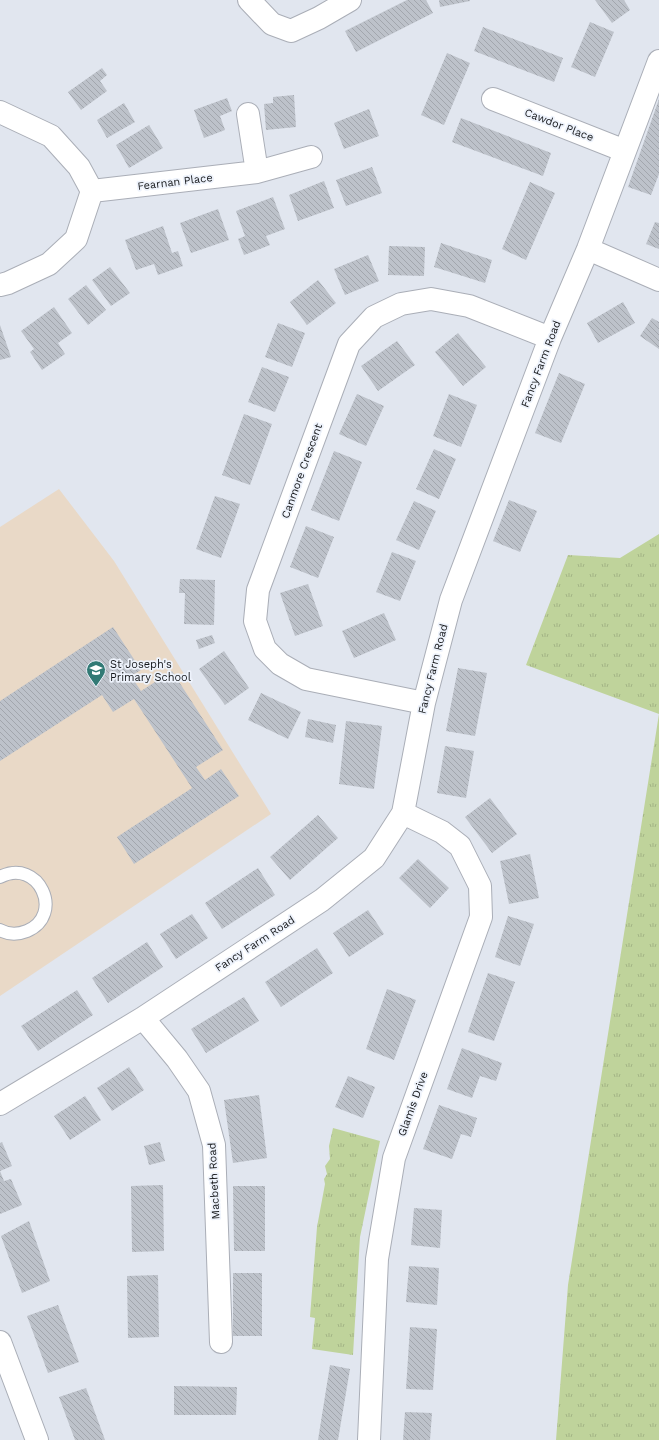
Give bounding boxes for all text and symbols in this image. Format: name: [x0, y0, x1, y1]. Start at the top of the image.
street label: Cawdor Place: [523, 106, 595, 144]
street label: Fearnan Place: [137, 171, 213, 193]
street label: Fancy Farm Road: [518, 319, 564, 409]
street label: Canmore Crescent: [279, 421, 325, 520]
street label: Fancy Farm Road: [416, 623, 450, 715]
place label: St Joseph's Primary School: [110, 658, 192, 684]
school or university icon: St Joseph's Primary School: [85, 659, 107, 687]
street label: Fancy Farm Road: [213, 913, 297, 975]
street label: Glamis Drive: [395, 1070, 431, 1138]
street label: Macbeth Road: [205, 1142, 223, 1220]

